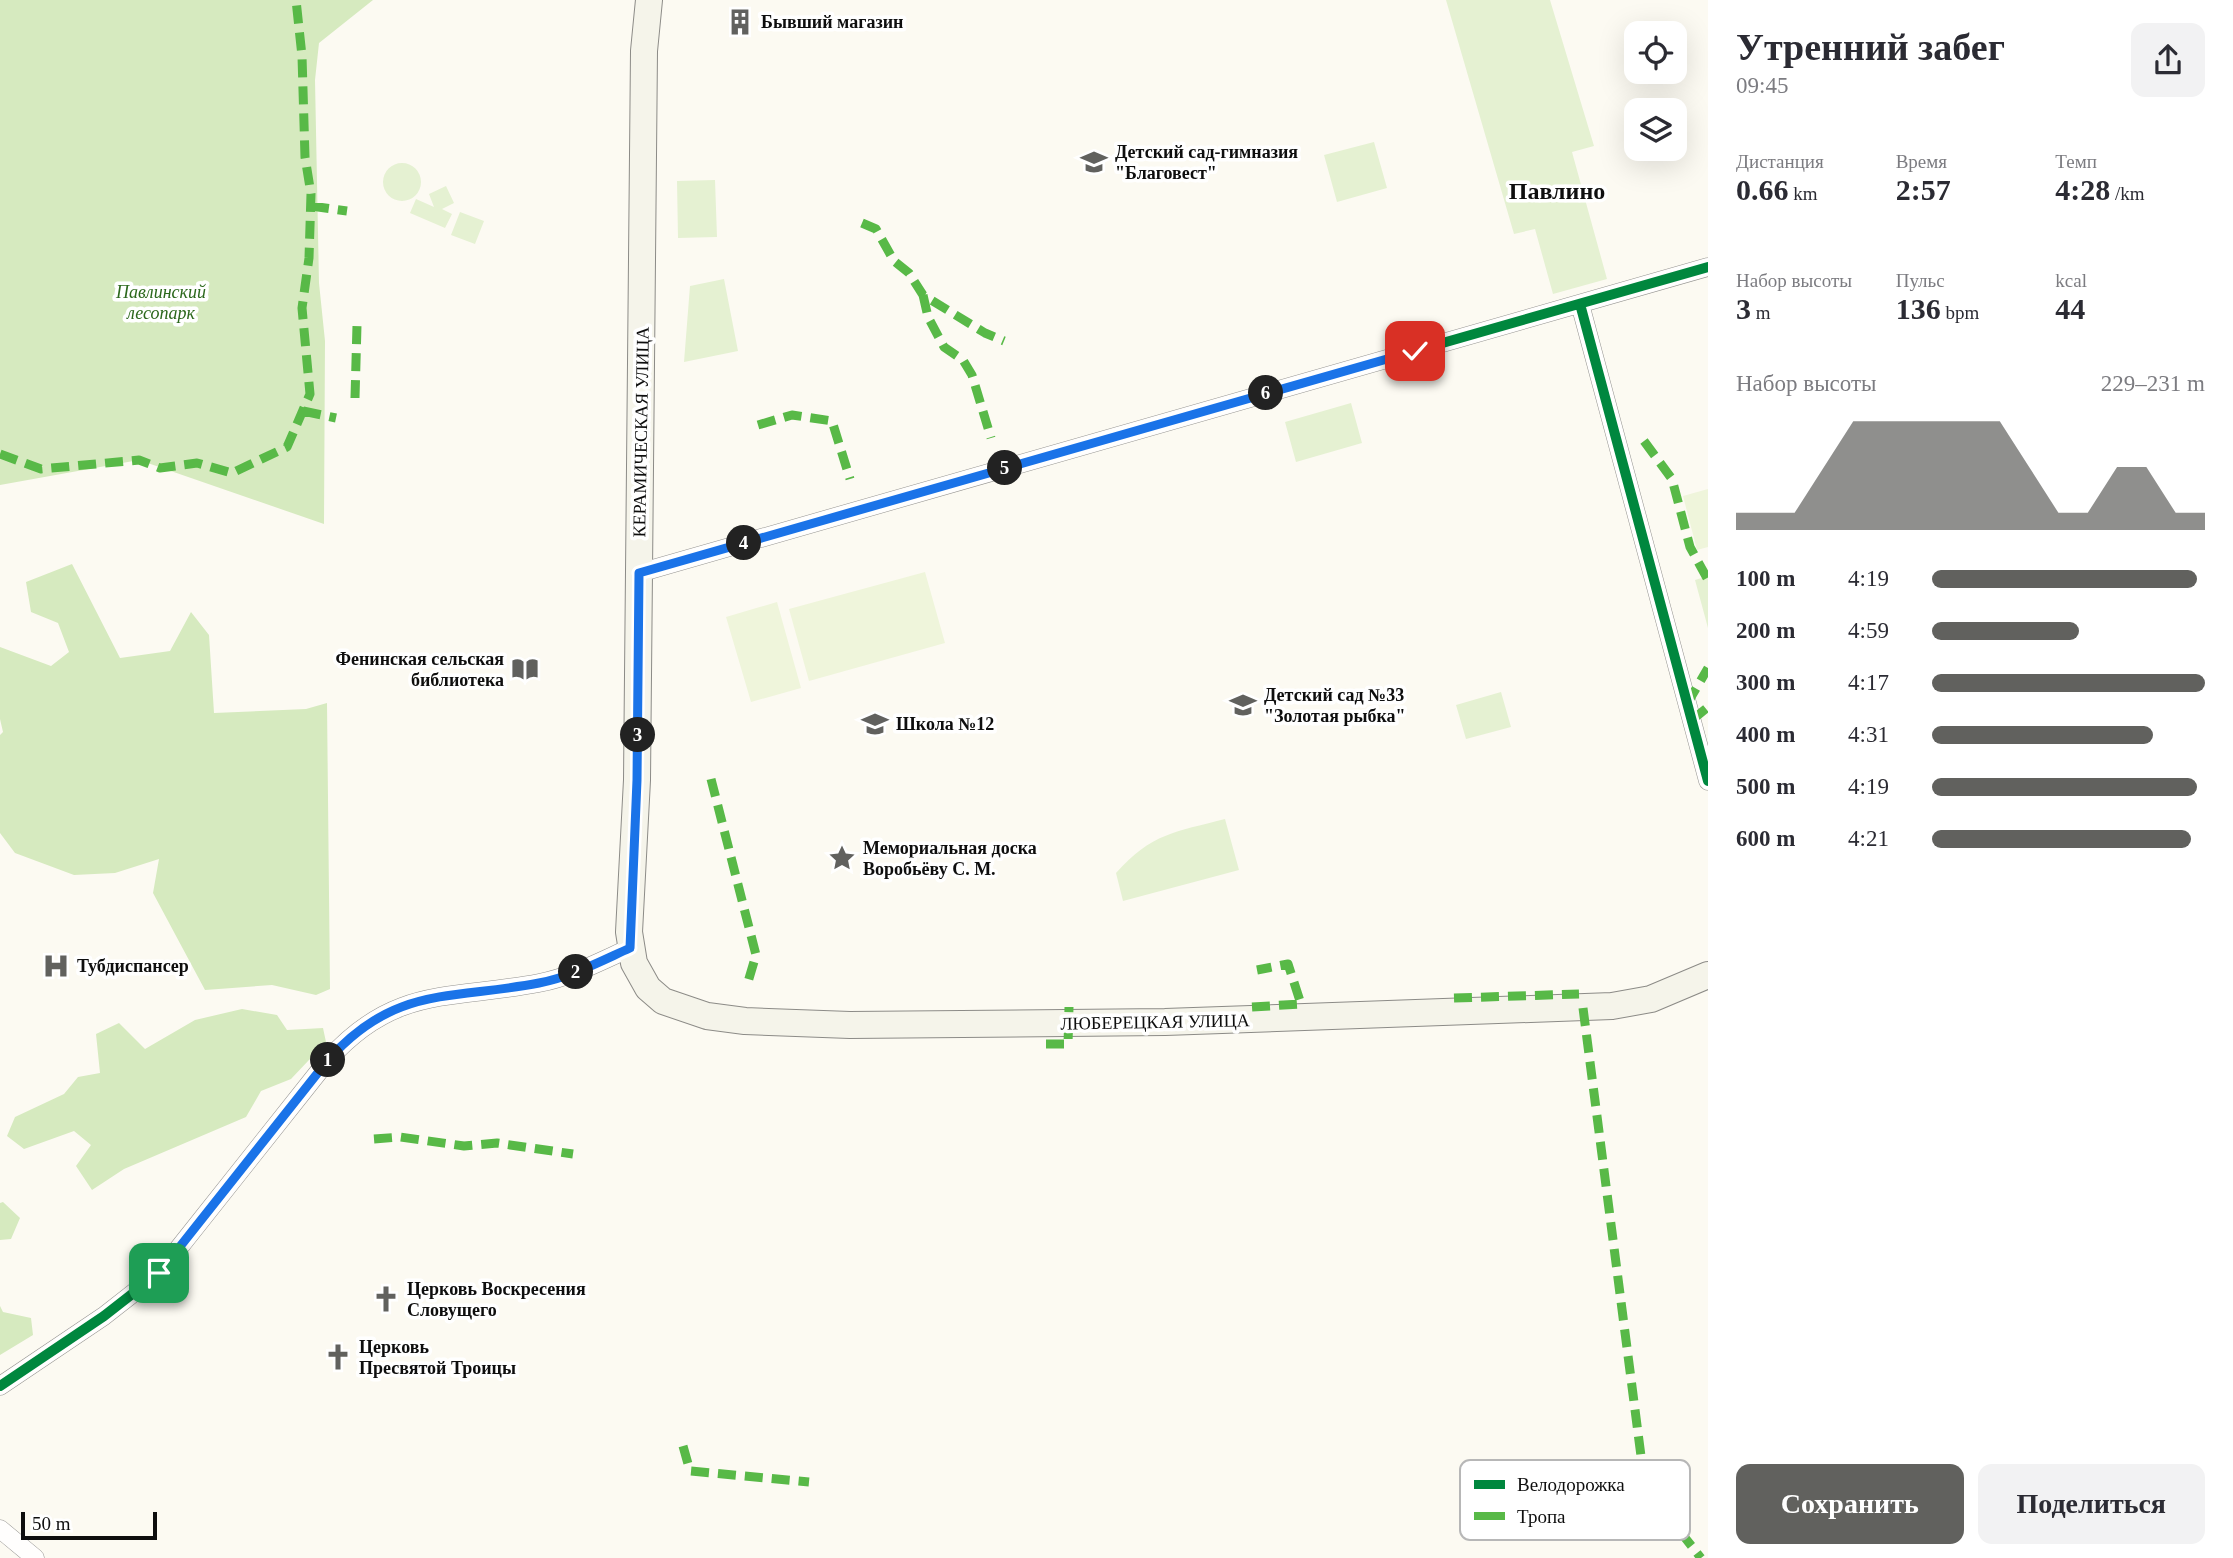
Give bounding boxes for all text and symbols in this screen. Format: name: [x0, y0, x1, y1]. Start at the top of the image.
building icon: Бывший магазин: [725, 7, 755, 37]
place label: Бывший магазин: [761, 12, 903, 32]
map controls: [1624, 21, 1687, 161]
button: locate: [1624, 21, 1687, 84]
button: share: [2131, 23, 2205, 97]
text: Утренний забег: [1736, 26, 2005, 68]
text: 09:45: [1736, 73, 1788, 98]
button: layers: [1624, 98, 1687, 161]
place label: Детский сад-гимназия "Благовест": [1115, 142, 1298, 183]
school or university icon: Детский сад-гимназия "Благовест": [1079, 147, 1109, 177]
text: Дистанция: [1736, 151, 1824, 172]
text: Время: [1896, 151, 1947, 172]
text: Темп: [2055, 151, 2097, 172]
text: 0.66: [1736, 173, 1789, 206]
text: 2:57: [1896, 173, 1951, 206]
text: 4:28: [2055, 173, 2110, 206]
district label: Павлино: [1509, 178, 1605, 204]
text: km: [1789, 183, 1818, 204]
text: /km: [2110, 183, 2145, 204]
text: Набор высоты: [1736, 270, 1852, 291]
text: Пульс: [1896, 270, 1945, 291]
text: kcal: [2055, 270, 2087, 291]
park label: Павлинский лесопарк: [115, 282, 206, 323]
text: 3: [1736, 292, 1751, 325]
text: 136: [1896, 292, 1941, 325]
text: 44: [2055, 292, 2085, 325]
text: m: [1751, 302, 1771, 323]
text: bpm: [1941, 302, 1979, 323]
pin: [1385, 321, 1445, 381]
street label: КЕРАМИЧЕСКАЯ УЛИЦА: [629, 326, 653, 538]
icon: check: [1396, 332, 1434, 370]
text: Набор высоты: [1736, 371, 1877, 396]
text: 229–231 m: [2101, 371, 2205, 396]
pin: 6: [1248, 376, 1284, 410]
text: 6: [1261, 382, 1270, 403]
pin: 5: [988, 450, 1023, 486]
text: 5: [1000, 457, 1009, 478]
pin: 4: [726, 526, 762, 560]
text: 4: [739, 532, 748, 553]
text: 100 m: [1736, 566, 1795, 591]
text: 4:19: [1848, 566, 1889, 591]
text: 200 m: [1736, 618, 1795, 643]
text: 4:59: [1848, 618, 1889, 643]
place label: Фенинская сельская библиотека: [335, 649, 504, 690]
library icon: Фенинская сельская библиотека: [510, 654, 540, 684]
text: 300 m: [1736, 670, 1795, 695]
text: 4:17: [1848, 670, 1889, 695]
place label: Детский сад №33 "Золотая рыбка": [1264, 685, 1406, 726]
school or university icon: Детский сад №33 "Золотая рыбка": [1228, 690, 1258, 720]
school or university icon: Школа №12: [860, 709, 890, 739]
place label: Школа №12: [896, 714, 994, 734]
pin: 3: [620, 718, 656, 752]
text: 400 m: [1736, 722, 1795, 747]
text: 4:31: [1848, 722, 1889, 747]
text: 3: [633, 724, 642, 745]
text: 500 m: [1736, 774, 1795, 799]
text: 4:19: [1848, 774, 1889, 799]
text: 600 m: [1736, 826, 1795, 851]
text: 4:21: [1848, 826, 1889, 851]
place label: Мемориальная доска Воробьёву С. М.: [863, 838, 1037, 879]
place icon: Мемориальная доска Воробьёву С. М.: [827, 843, 857, 873]
hospital icon: Тубдиспансер: [41, 951, 71, 981]
pin: 2: [558, 954, 594, 990]
place label: Тубдиспансер: [77, 956, 189, 976]
text: 2: [571, 961, 580, 982]
street label: ЛЮБЕРЕЦКАЯ УЛИЦА: [1060, 1010, 1250, 1034]
pin: 1: [310, 1042, 346, 1078]
text: 1: [323, 1049, 332, 1070]
pin: [129, 1243, 189, 1303]
icon: arrive: [140, 1254, 178, 1292]
place label: Церковь Воскресения Словущего: [407, 1279, 586, 1320]
church icon: Церковь Воскресения Словущего: [371, 1284, 401, 1314]
place label: Церковь Пресвятой Троицы: [359, 1337, 516, 1378]
church icon: Церковь Пресвятой Троицы: [323, 1342, 353, 1372]
legend: [1460, 1460, 1690, 1540]
button: Сохранить: [1736, 1464, 1964, 1544]
button: Поделиться: [1978, 1464, 2205, 1544]
text: Велодорожка: [1517, 1474, 1625, 1495]
text: Тропа: [1517, 1506, 1566, 1527]
scale bar: [21, 1509, 158, 1541]
text: 50 m: [32, 1513, 71, 1534]

